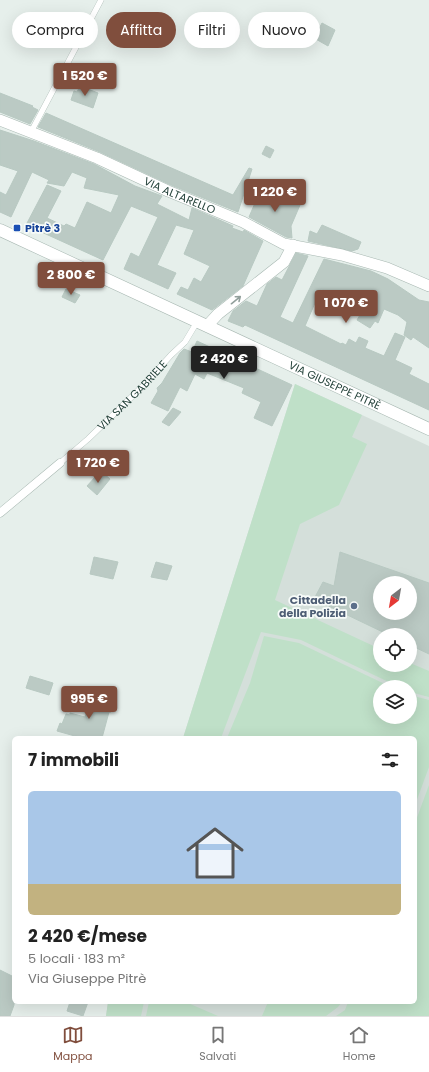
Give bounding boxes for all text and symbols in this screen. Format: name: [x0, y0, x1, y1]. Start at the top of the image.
chip: Compra: [12, 12, 98, 48]
chip: Affitta: [106, 12, 176, 48]
chip: Filtri: [184, 12, 240, 48]
chip: Nuovo: [248, 12, 320, 48]
pin: 1 520 €: [48, 63, 122, 97]
text: 1 520 €: [62, 66, 108, 85]
street label: VIA ALTARELLO: [141, 173, 218, 218]
pin: 1 220 €: [238, 179, 312, 213]
text: 1 220 €: [253, 182, 297, 201]
place label: Pitrè 3: [25, 220, 60, 236]
marker: Pitrè 3: [12, 223, 22, 233]
pin: 2 800 €: [34, 262, 108, 296]
text: 2 800 €: [47, 265, 95, 284]
pin: 1 070 €: [309, 290, 383, 324]
text: 1 070 €: [324, 293, 368, 312]
one-way arrow: [230, 296, 241, 305]
pin: 2 420 €: [187, 346, 261, 380]
text: 2 420 €: [200, 349, 248, 368]
street label: VIA SAN GABRIELE: [94, 357, 171, 434]
street label: VIA GIUSEPPE PITRÈ: [286, 357, 384, 414]
pin: 1 720 €: [61, 450, 135, 484]
text: 1 720 €: [76, 453, 120, 472]
north arrow: [373, 576, 417, 620]
map controls: [373, 576, 417, 724]
place label: Cittadella della Polizia: [279, 592, 346, 621]
marker: Cittadella della Polizia: [349, 601, 359, 611]
button: locate: [373, 628, 417, 672]
button: layers: [373, 680, 417, 724]
pin: 995 €: [61, 686, 117, 720]
text: 995 €: [70, 689, 108, 708]
text: 7 immobili: [28, 748, 119, 772]
icon: filters: [379, 749, 401, 771]
icon: home: [179, 817, 251, 889]
text: 2 420 €/mese: [28, 924, 147, 948]
text: 5 locali · 183 m²: [28, 949, 125, 968]
text: Via Giuseppe Pitrè: [28, 969, 146, 988]
tab: Mappa: [53, 1024, 93, 1065]
tab: Salvati: [199, 1024, 236, 1065]
tab: Home: [343, 1024, 376, 1065]

